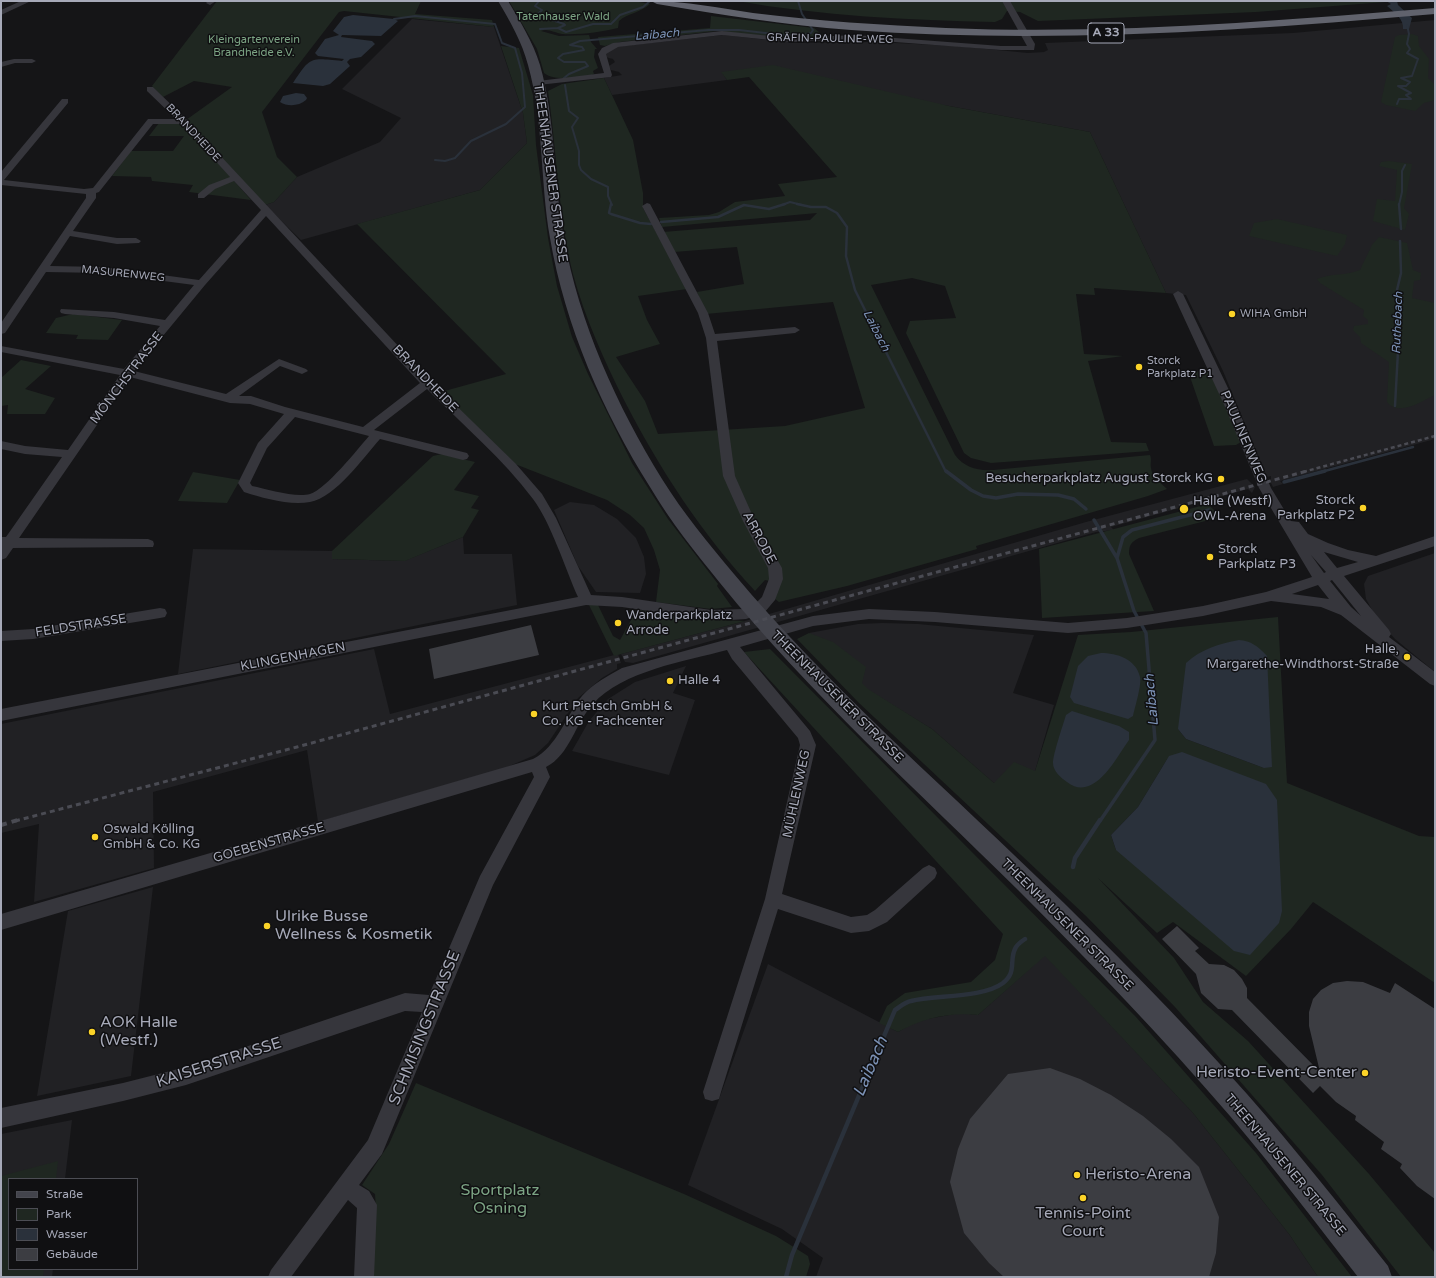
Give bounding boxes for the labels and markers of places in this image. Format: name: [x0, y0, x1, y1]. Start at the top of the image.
place label: WIHA GmbH: [1240, 307, 1307, 321]
marker: WIHA GmbH: [1227, 309, 1237, 319]
place label: Storck Parkplatz P1: [1147, 354, 1213, 380]
marker: Storck Parkplatz P1: [1134, 362, 1144, 372]
place label: Besucherparkplatz August Storck KG: [985, 471, 1213, 487]
marker: Besucherparkplatz August Storck KG: [1216, 474, 1226, 484]
place label: Storck Parkplatz P2: [1277, 493, 1355, 524]
place label: Halle (Westf) OWL-Arena: [1193, 494, 1272, 525]
marker: Halle (Westf) OWL-Arena: [1178, 503, 1190, 515]
marker: Storck Parkplatz P2: [1358, 503, 1368, 513]
place label: Storck Parkplatz P3: [1218, 542, 1296, 573]
marker: Storck Parkplatz P3: [1205, 552, 1215, 562]
place label: Wanderparkplatz Arrode: [626, 608, 732, 639]
marker: Wanderparkplatz Arrode: [613, 618, 623, 628]
place label: Halle, Margarethe-Windthorst-Straße: [1207, 642, 1399, 673]
marker: Halle, Margarethe-Windthorst-Straße: [1402, 652, 1412, 662]
place label: Halle 4: [678, 673, 720, 689]
marker: Halle 4: [665, 676, 675, 686]
place label: Kurt Pietsch GmbH & Co. KG - Fachcenter: [542, 699, 673, 730]
marker: Kurt Pietsch GmbH & Co. KG - Fachcenter: [529, 709, 539, 719]
place label: Oswald Kölling GmbH & Co. KG: [103, 822, 200, 853]
marker: Oswald Kölling GmbH & Co. KG: [90, 832, 100, 842]
place label: Ulrike Busse Wellness & Kosmetik: [275, 907, 432, 945]
marker: Ulrike Busse Wellness & Kosmetik: [262, 921, 272, 931]
place label: AOK Halle (Westf.): [100, 1013, 178, 1051]
marker: AOK Halle (Westf.): [87, 1027, 97, 1037]
place label: Heristo-Event-Center: [1196, 1063, 1357, 1083]
marker: Heristo-Event-Center: [1360, 1068, 1370, 1078]
place label: Heristo-Arena: [1085, 1165, 1191, 1185]
marker: Heristo-Arena: [1072, 1170, 1082, 1180]
marker: Tennis-Point Court: [1078, 1193, 1088, 1203]
place label: Tennis-Point Court: [1035, 1204, 1131, 1242]

